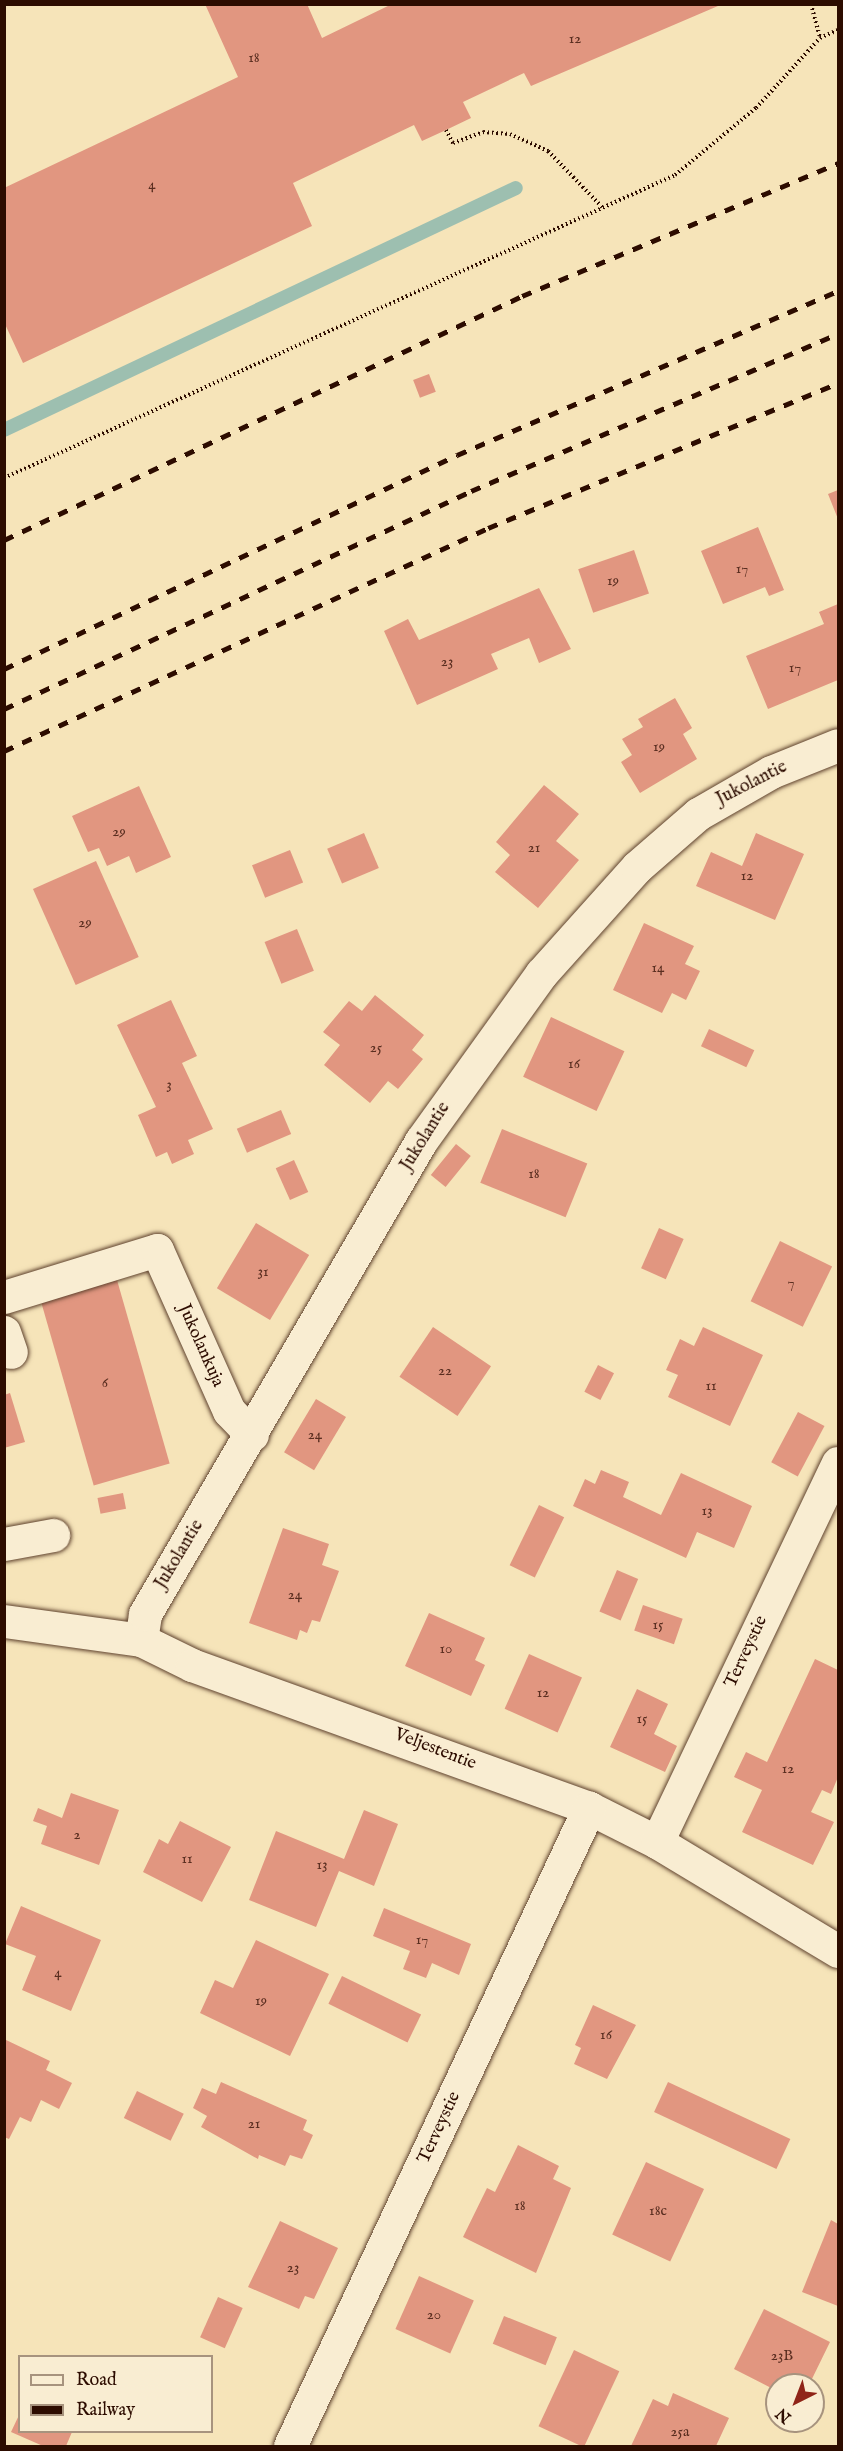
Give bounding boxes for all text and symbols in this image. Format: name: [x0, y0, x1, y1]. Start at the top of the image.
house number: 12: [569, 30, 581, 48]
house number: 18: [248, 49, 260, 67]
house number: 4: [148, 176, 156, 194]
house number: 17: [736, 560, 748, 578]
house number: 19: [607, 572, 619, 590]
house number: 23: [441, 653, 453, 671]
house number: 17: [789, 659, 801, 677]
house number: 19: [653, 738, 665, 756]
street label: Jukolantie: [713, 757, 791, 811]
house number: 29: [112, 823, 126, 841]
house number: 21: [528, 839, 540, 857]
house number: 12: [741, 867, 753, 885]
house number: 29: [78, 914, 92, 932]
house number: 14: [652, 959, 664, 977]
house number: 25: [370, 1039, 382, 1057]
house number: 16: [568, 1055, 580, 1073]
house number: 3: [166, 1076, 172, 1094]
street label: Jukolantie: [397, 1099, 455, 1175]
house number: 18: [528, 1165, 540, 1183]
house number: 31: [257, 1263, 269, 1281]
house number: 7: [787, 1274, 795, 1292]
street label: Jukolankuja: [172, 1301, 228, 1391]
house number: 22: [438, 1362, 452, 1380]
house number: 6: [102, 1374, 108, 1392]
house number: 11: [705, 1377, 717, 1395]
house number: 24: [308, 1426, 322, 1444]
house number: 13: [701, 1502, 713, 1520]
street label: Jukolantie: [151, 1517, 209, 1593]
house number: 24: [288, 1586, 302, 1604]
street label: Terveystie: [721, 1613, 773, 1691]
house number: 15: [652, 1616, 664, 1634]
house number: 10: [440, 1640, 452, 1658]
house number: 12: [537, 1684, 549, 1702]
house number: 15: [636, 1710, 648, 1728]
street label: Veljestentie: [391, 1725, 479, 1775]
house number: 12: [782, 1760, 794, 1778]
house number: 2: [73, 1826, 81, 1844]
house number: 11: [181, 1850, 193, 1868]
house number: 13: [316, 1856, 328, 1874]
house number: 17: [416, 1931, 428, 1949]
house number: 4: [54, 1964, 62, 1982]
house number: 19: [255, 1992, 267, 2010]
house number: 16: [600, 2026, 612, 2044]
street label: Terveystie: [414, 2089, 466, 2167]
house number: 21: [248, 2115, 260, 2133]
house number: 18: [514, 2197, 526, 2215]
house number: 18c: [649, 2202, 667, 2220]
house number: 23: [287, 2259, 299, 2277]
house number: 20: [427, 2306, 441, 2324]
house number: 23B: [771, 2347, 793, 2365]
legend: [18, 2355, 213, 2433]
text: Road: [76, 2369, 117, 2392]
north arrow: [765, 2373, 825, 2433]
text: Railway: [76, 2399, 135, 2422]
text: N: [772, 2403, 796, 2427]
house number: 25a: [671, 2423, 689, 2441]

